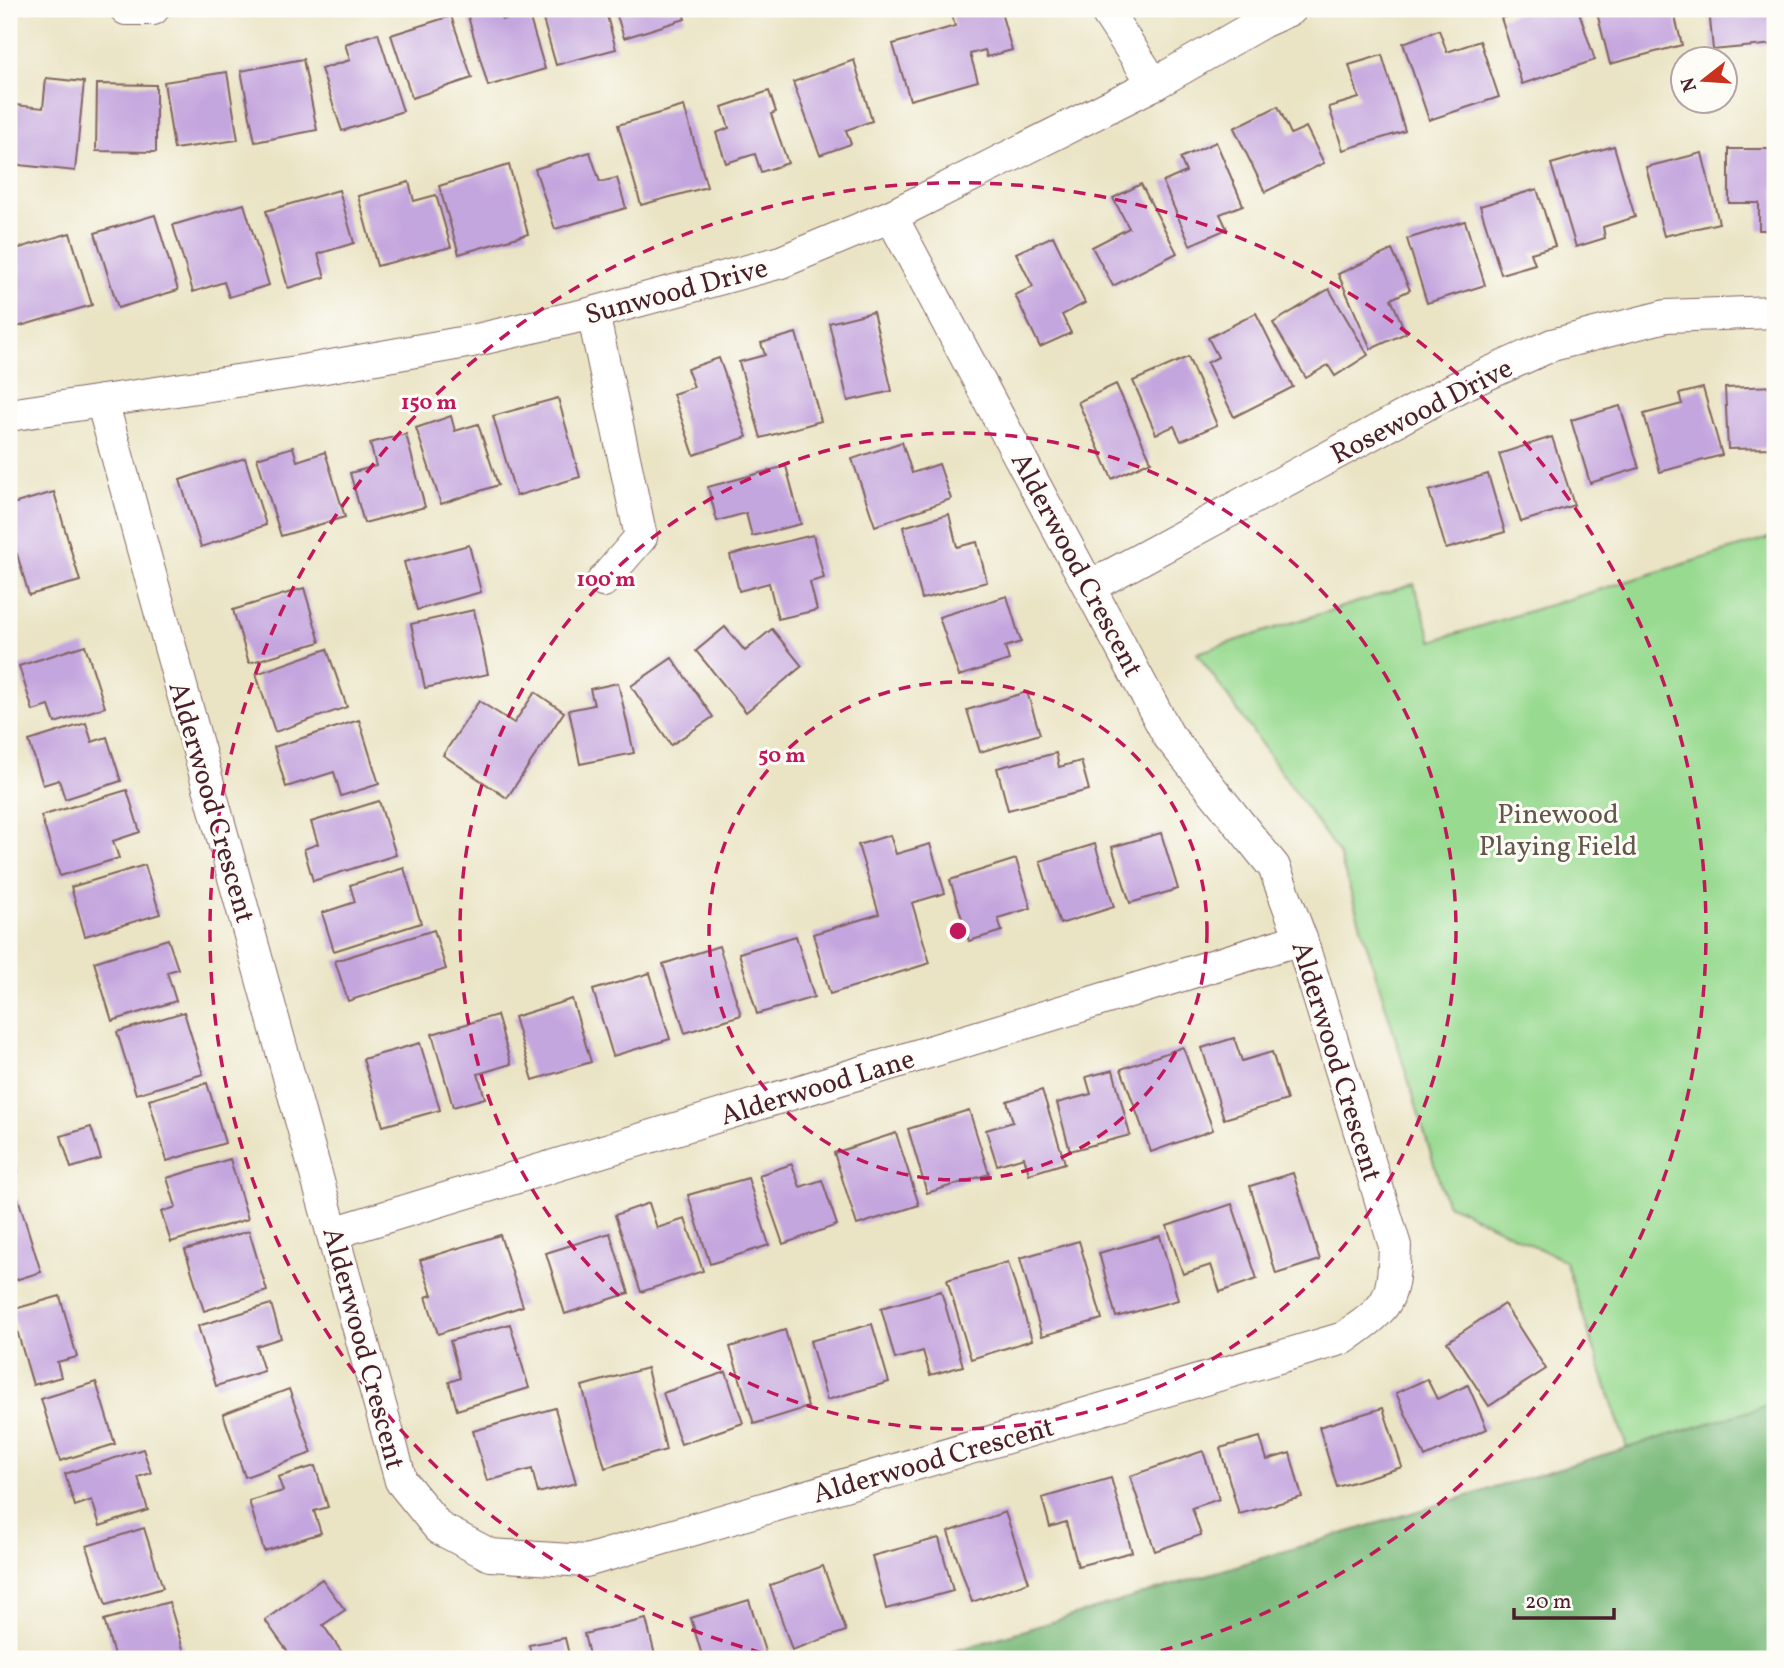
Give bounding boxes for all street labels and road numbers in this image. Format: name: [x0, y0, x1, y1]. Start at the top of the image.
street label: Sunwood Drive: [581, 249, 772, 336]
street label: Rosewood Drive: [1324, 350, 1520, 475]
street label: Alderwood Crescent: [1000, 446, 1151, 684]
street label: Alderwood Crescent: [158, 678, 264, 928]
street label: Alderwood Crescent: [1281, 937, 1391, 1187]
street label: Alderwood Lane: [716, 1040, 920, 1136]
street label: Alderwood Crescent: [312, 1223, 414, 1474]
street label: Alderwood Crescent: [809, 1408, 1059, 1514]

